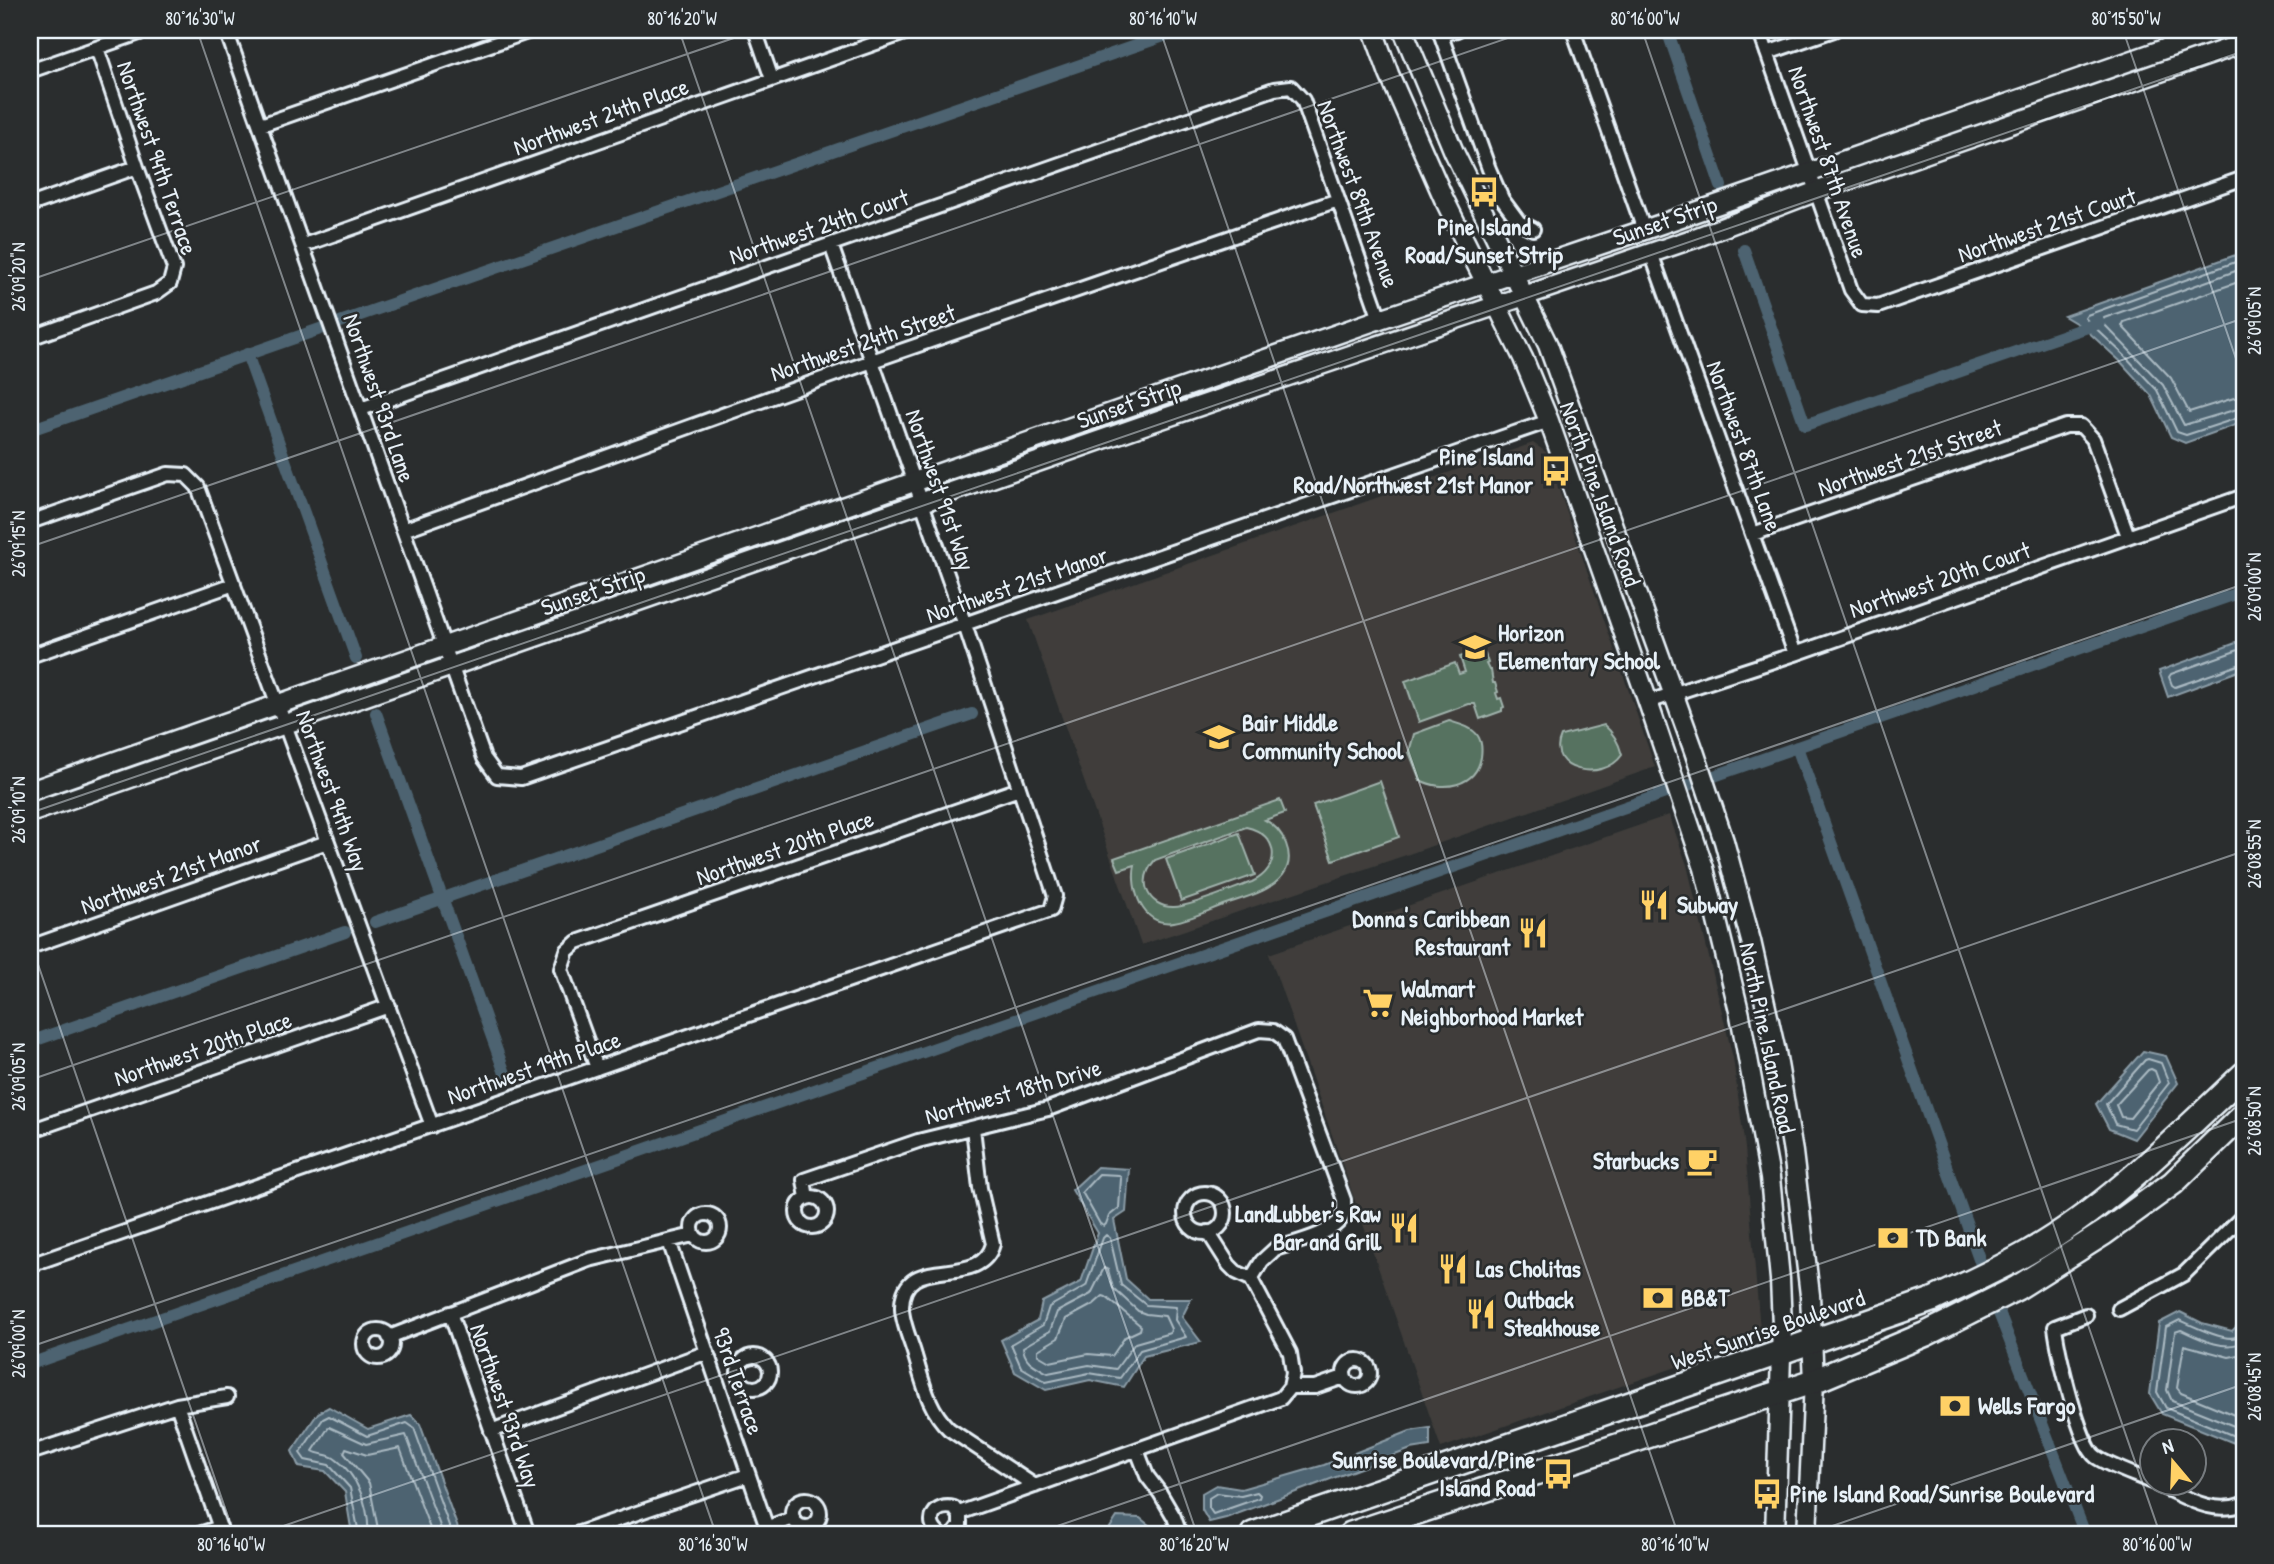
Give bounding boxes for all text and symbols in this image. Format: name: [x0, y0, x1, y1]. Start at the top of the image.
text: 80°16'30"W: [165, 6, 235, 31]
text: 80°16'20"W: [647, 6, 717, 31]
text: 80°16'10"W: [1129, 6, 1197, 31]
text: 80°16'00"W: [1610, 6, 1680, 31]
text: 80°15'50"W: [2091, 6, 2161, 31]
street label: Northwest 94th Terrace: [110, 57, 206, 259]
street label: Northwest 87th Avenue: [1781, 62, 1877, 262]
street label: Northwest 24th Place: [509, 69, 693, 163]
street label: Northwest 89th Avenue: [1310, 95, 1408, 292]
bus stop icon: Pine Island Road/Sunset Strip: [1467, 175, 1501, 209]
street label: Northwest 21st Court: [1953, 178, 2141, 270]
street label: Northwest 24th Court: [725, 180, 913, 272]
street label: Sunset Strip: [1608, 187, 1721, 253]
place label: Pine Island Road/Sunset Strip: [1405, 210, 1564, 271]
text: 26°09'20"N: [6, 243, 31, 311]
text: 26°09'05"N: [2242, 287, 2267, 355]
street label: Northwest 24th Street: [766, 295, 960, 389]
street label: Northwest 93rd Lane: [336, 309, 424, 487]
street label: Northwest 87th Lane: [1699, 356, 1791, 535]
street label: Sunset Strip: [1072, 370, 1185, 436]
street label: North Pine Island Road: [1553, 397, 1649, 590]
street label: Northwest 91st Way: [898, 405, 984, 575]
street label: Northwest 21st Street: [1813, 410, 2007, 504]
place label: Pine Island Road/Northwest 21st Manor: [1293, 440, 1534, 500]
bus stop icon: Pine Island Road/Northwest 21st Manor: [1539, 454, 1573, 488]
text: 26°09'15"N: [6, 511, 31, 577]
street label: Northwest 20th Court: [1845, 533, 2035, 625]
street label: Northwest 21st Manor: [922, 538, 1112, 630]
text: 26°09'00"N: [2242, 553, 2267, 621]
street label: Sunset Strip: [536, 557, 649, 623]
place label: Horizon Elementary School: [1498, 616, 1661, 677]
school or university icon: Horizon Elementary School: [1458, 630, 1492, 664]
street label: Northwest 94th Way: [289, 705, 377, 876]
place label: Bair Middle Community School: [1242, 706, 1404, 767]
school or university icon: Bair Middle Community School: [1202, 720, 1236, 754]
text: 26°09'10"N: [6, 776, 31, 844]
street label: Northwest 20th Place: [692, 802, 878, 892]
text: 26°08'55"N: [2242, 820, 2267, 888]
street label: Northwest 21st Manor: [76, 827, 265, 922]
restaurant icon: Subway: [1637, 888, 1671, 922]
place label: Subway: [1677, 888, 1738, 921]
place label: Donna's Caribbean Restaurant: [1352, 902, 1511, 962]
restaurant icon: Donna's Caribbean Restaurant: [1516, 916, 1550, 950]
street label: North Pine Island Road: [1732, 940, 1804, 1136]
place label: Walmart Neighborhood Market: [1401, 972, 1584, 1033]
supermarket icon: Walmart Neighborhood Market: [1361, 986, 1395, 1020]
street label: Northwest 20th Place: [110, 1003, 296, 1093]
street label: Northwest 19th Place: [443, 1022, 625, 1112]
text: 26°09'05"N: [6, 1043, 31, 1111]
street label: Northwest 18th Drive: [921, 1050, 1105, 1131]
text: 26°08'50"N: [2242, 1086, 2267, 1156]
place label: Starbucks: [1593, 1144, 1679, 1176]
cafe icon: Starbucks: [1685, 1144, 1719, 1178]
place label: LandLubber's Raw Bar and Grill: [1235, 1197, 1382, 1257]
restaurant icon: LandLubber's Raw Bar and Grill: [1387, 1211, 1421, 1245]
bank icon: TD Bank: [1876, 1221, 1910, 1255]
place label: TD Bank: [1915, 1221, 1987, 1253]
restaurant icon: Las Cholitas: [1436, 1252, 1470, 1286]
place label: Las Cholitas: [1476, 1252, 1581, 1284]
bank icon: BB&T: [1641, 1281, 1675, 1315]
street label: West Sunrise Boulevard: [1667, 1281, 1869, 1377]
place label: BB&T: [1681, 1281, 1730, 1313]
place label: Outback Steakhouse: [1504, 1283, 1601, 1343]
restaurant icon: Outback Steakhouse: [1464, 1297, 1498, 1331]
text: 26°09'00"N: [6, 1310, 31, 1378]
street label: Northwest 93rd Way: [463, 1319, 549, 1492]
street label: 93rd Terrace: [706, 1323, 772, 1439]
text: 26°08'45"N: [2242, 1353, 2267, 1421]
bank icon: Wells Fargo: [1938, 1389, 1972, 1423]
place label: Wells Fargo: [1978, 1389, 2076, 1422]
north arrow: [2138, 1428, 2208, 1498]
text: N: [2158, 1432, 2176, 1460]
place label: Sunrise Boulevard/Pine Island Road: [1332, 1443, 1536, 1503]
bus stop icon: Sunrise Boulevard/Pine Island Road: [1541, 1457, 1575, 1491]
bus stop icon: Pine Island Road/Sunrise Boulevard: [1750, 1477, 1784, 1511]
place label: Pine Island Road/Sunrise Boulevard: [1790, 1477, 2095, 1509]
text: 80°16'40"W: [197, 1532, 265, 1557]
text: 80°16'30"W: [678, 1532, 748, 1557]
text: 80°16'20"W: [1159, 1532, 1229, 1557]
text: 80°16'10"W: [1641, 1532, 1709, 1557]
text: 80°16'00"W: [2122, 1532, 2192, 1557]

